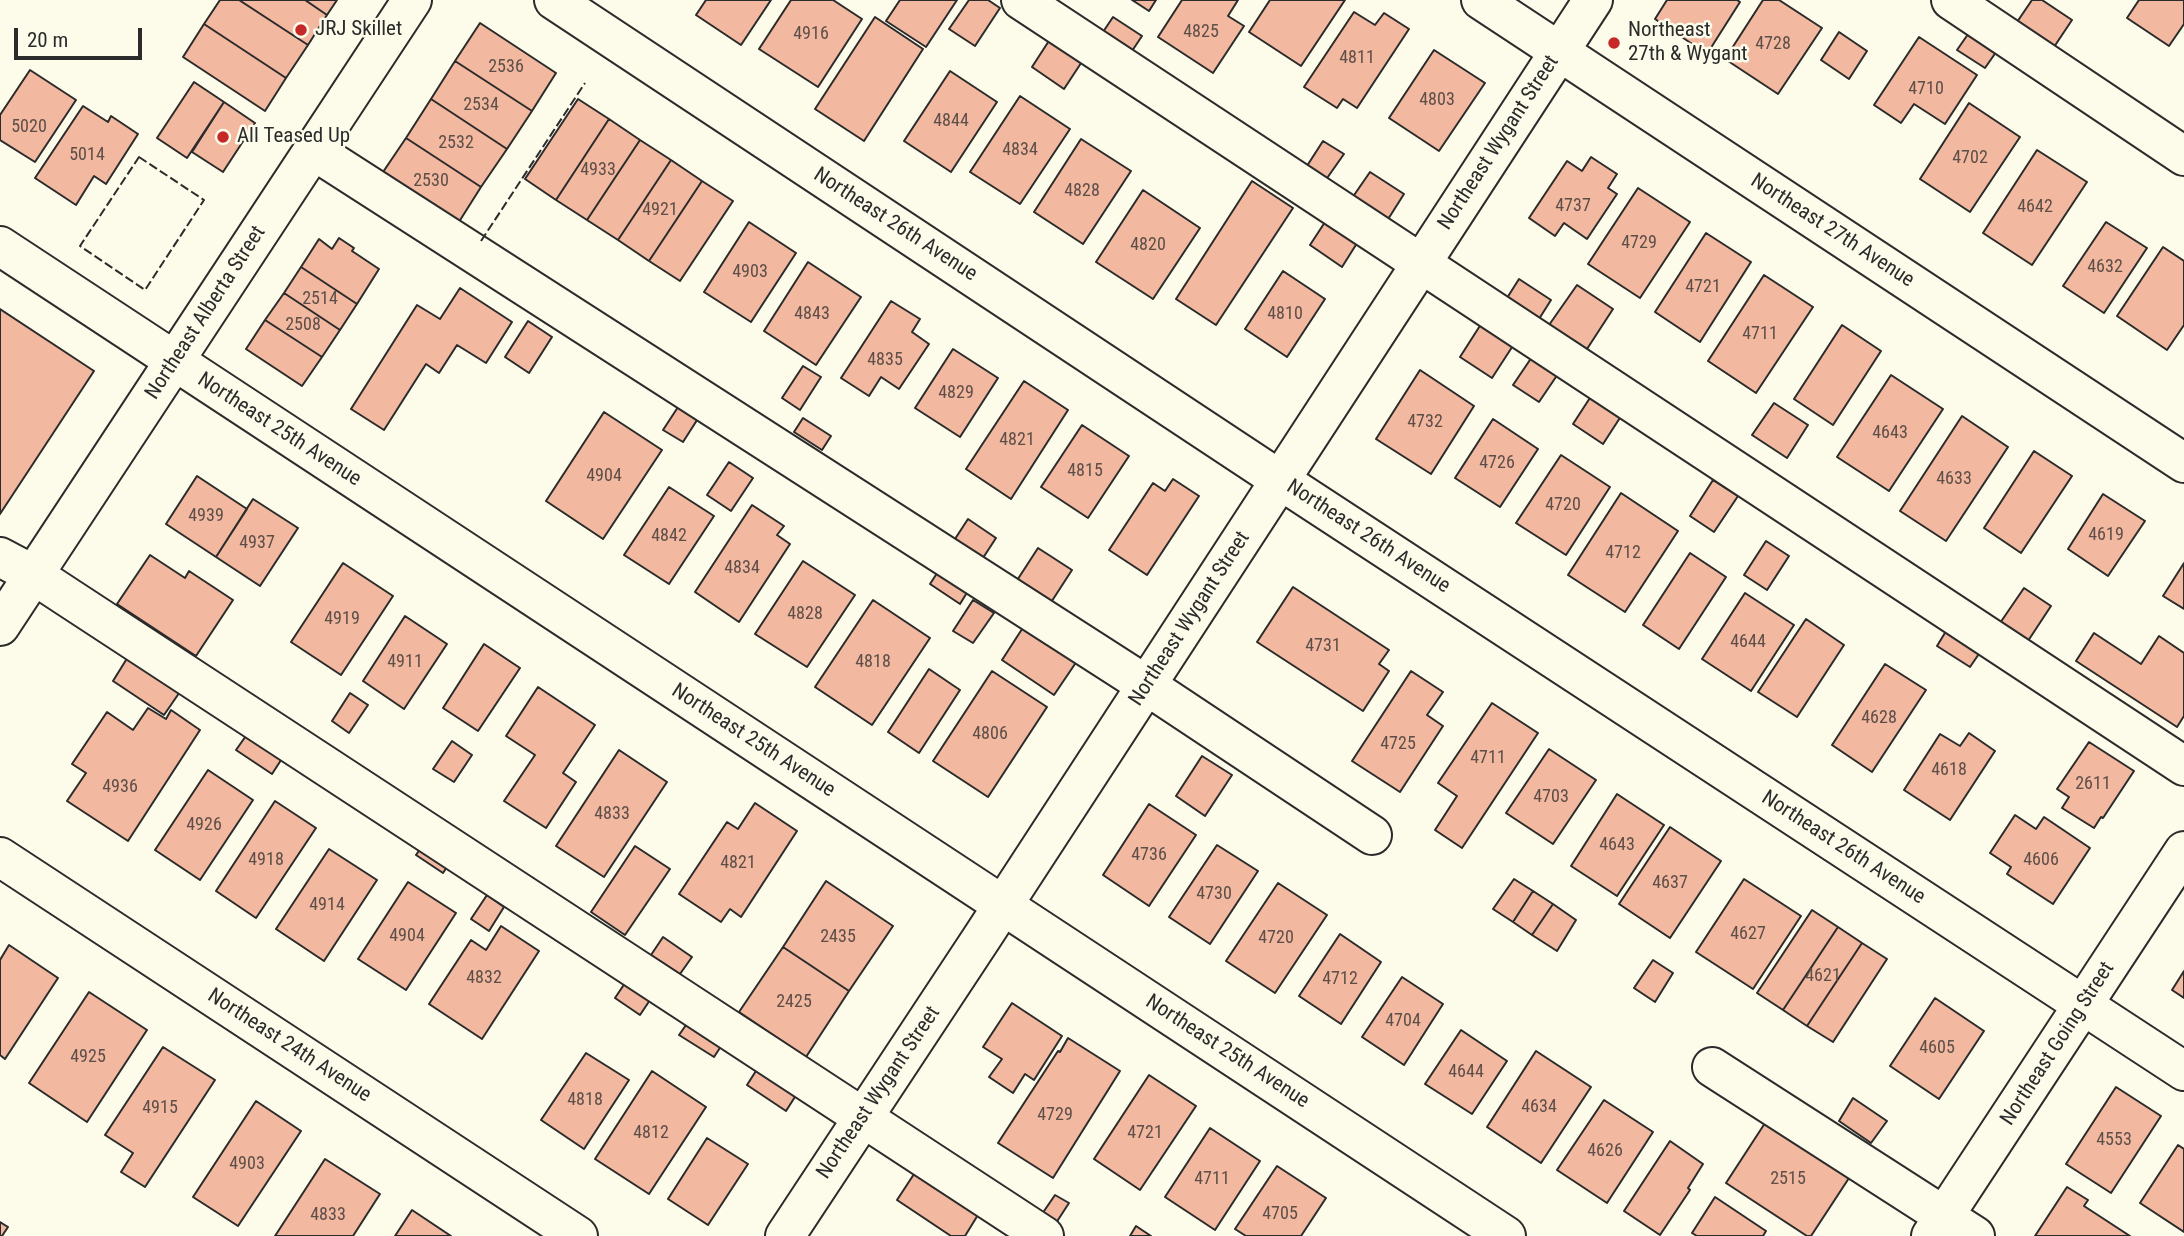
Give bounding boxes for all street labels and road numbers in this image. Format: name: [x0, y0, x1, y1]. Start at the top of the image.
street label: Northeast Wygant Street: [1433, 51, 1565, 235]
street label: Northeast 26th Avenue: [809, 163, 981, 287]
street label: Northeast 27th Avenue: [1746, 169, 1918, 293]
street label: Northeast Alberta Street: [141, 222, 271, 404]
street label: Northeast 25th Avenue: [193, 368, 365, 492]
street label: Northeast 26th Avenue: [1282, 475, 1454, 599]
street label: Northeast Wygant Street: [1124, 527, 1256, 711]
street label: Northeast 25th Avenue: [667, 679, 839, 803]
street label: Northeast 26th Avenue: [1757, 786, 1929, 910]
street label: Northeast Going Street: [1996, 958, 2120, 1130]
street label: Northeast 24th Avenue: [203, 984, 375, 1108]
street label: Northeast 25th Avenue: [1141, 990, 1313, 1114]
street label: Northeast Wygant Street: [812, 1002, 946, 1184]

